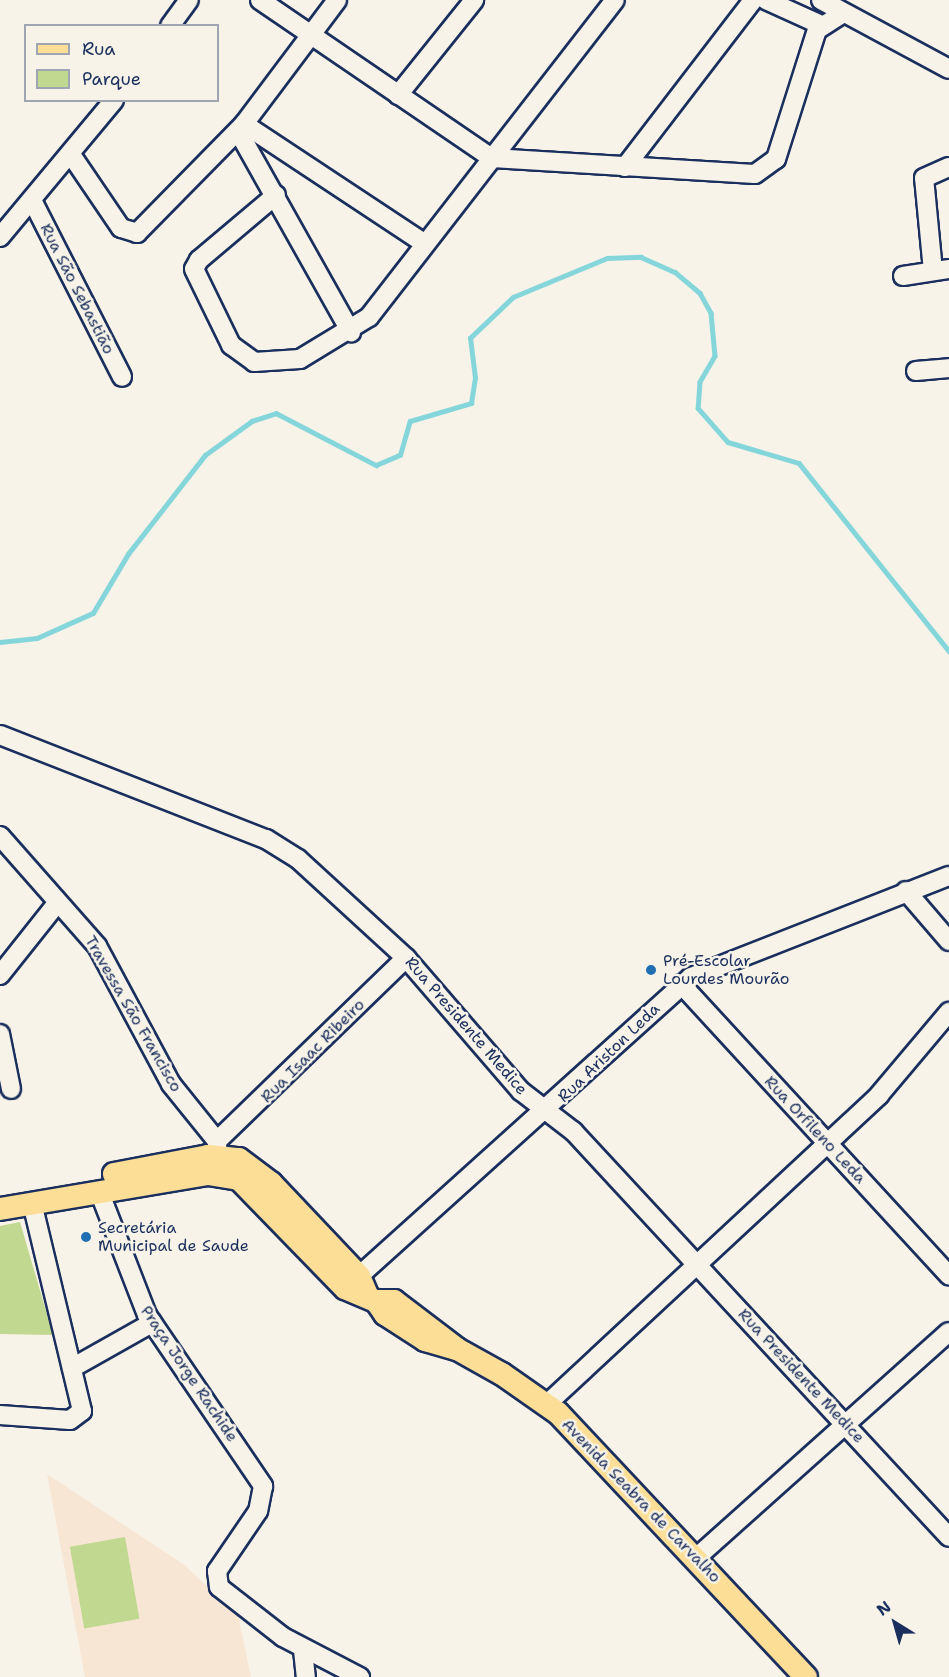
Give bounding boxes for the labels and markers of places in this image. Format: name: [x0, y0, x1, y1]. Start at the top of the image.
place label: Pré-Escolar Lourdes Mourão: [663, 951, 789, 989]
marker: Pré-Escolar Lourdes Mourão: [644, 963, 658, 977]
place label: Secretária Municipal de Saude: [98, 1218, 249, 1256]
marker: Secretária Municipal de Saude: [79, 1230, 93, 1244]

